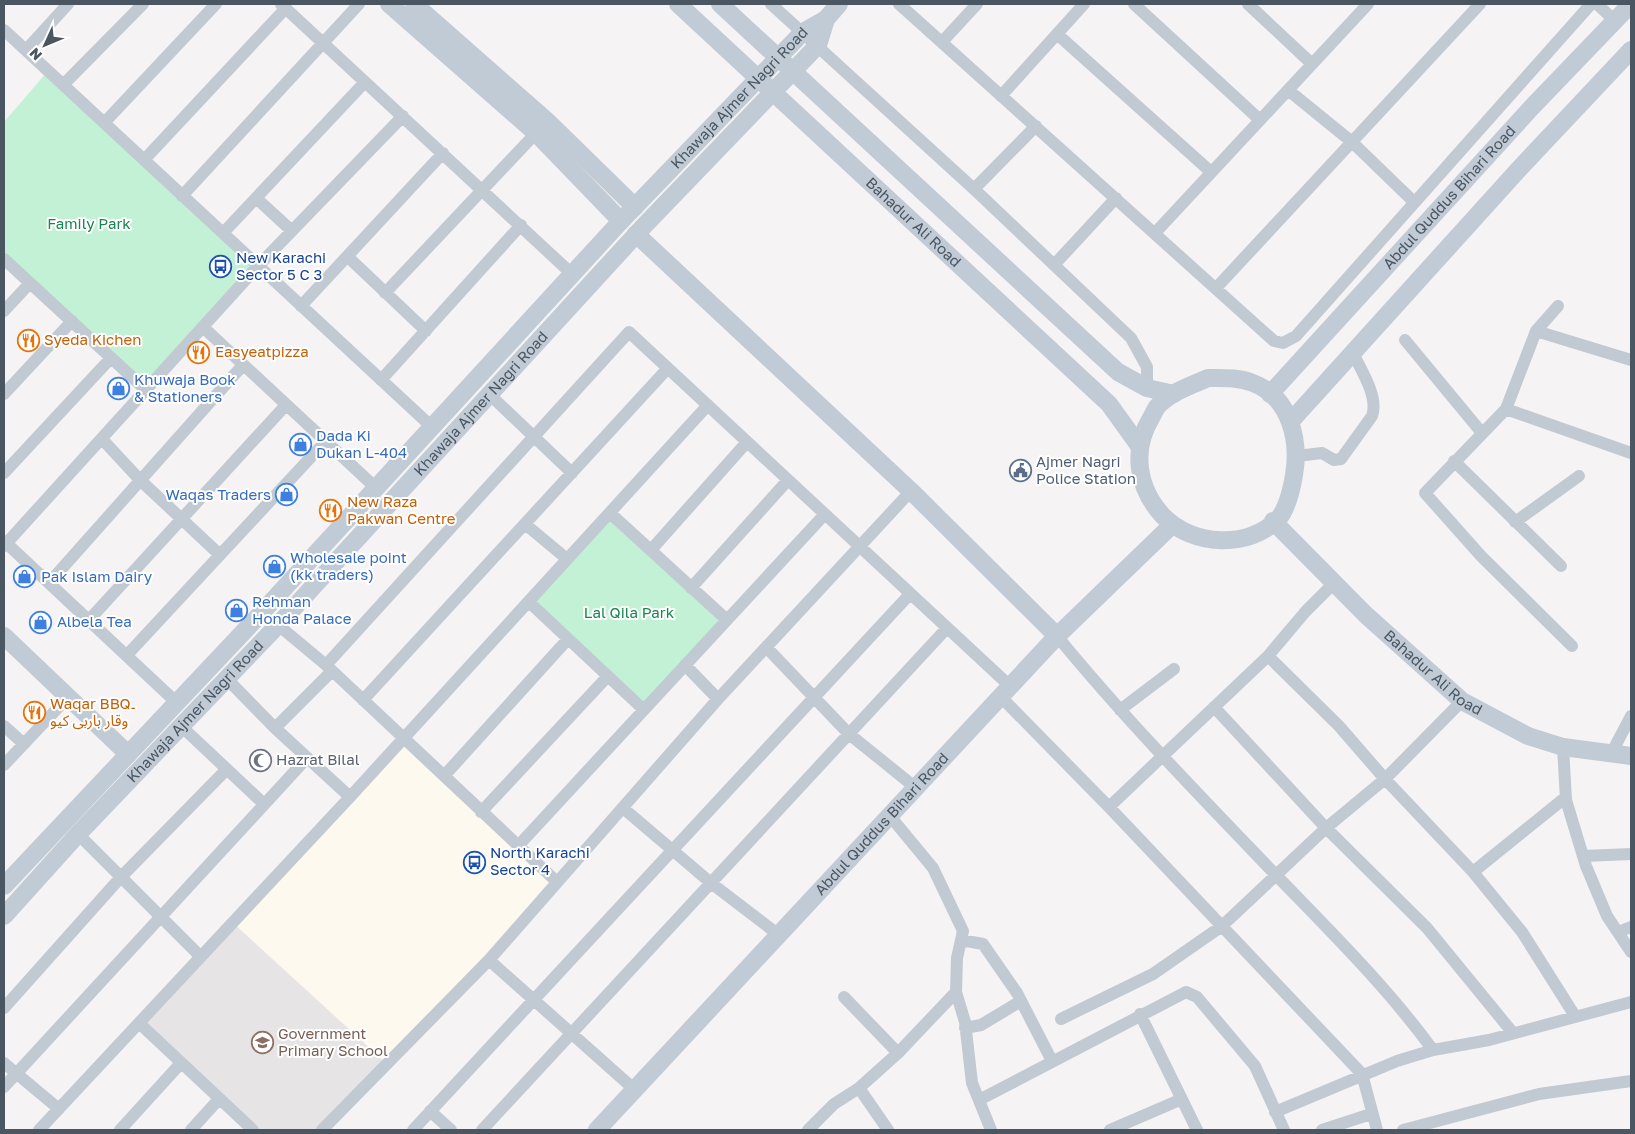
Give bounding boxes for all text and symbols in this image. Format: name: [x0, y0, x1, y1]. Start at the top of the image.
north arrow: [20, 20, 70, 70]
street label: Khawaja Ajmer Nagri Road: [666, 23, 811, 172]
text: N: [25, 45, 45, 64]
street label: Abdul Quddus Bihari Road: [1379, 121, 1519, 272]
street label: Bahadur Ali Road: [863, 173, 965, 270]
park label: Family Park: [47, 214, 131, 232]
place label: New Karachi Sector 5 C 3: [236, 248, 326, 283]
bus stop icon: New Karachi Sector 5 C 3: [208, 255, 232, 279]
street label: Khawaja Ajmer Nagri Road: [409, 327, 551, 479]
restaurant icon: Syeda Kichen: [16, 328, 40, 352]
place label: Syeda Kichen: [44, 330, 141, 348]
restaurant icon: Easyeatpizza: [187, 340, 211, 364]
place label: Easyeatpizza: [215, 342, 309, 360]
place label: Khuwaja Book & Stationers: [134, 370, 236, 405]
shop icon: Khuwaja Book & Stationers: [106, 377, 130, 401]
place label: Dada Ki Dukan L-404: [316, 426, 407, 461]
shop icon: Dada Ki Dukan L-404: [288, 433, 312, 457]
place label: Ajmer Nagri Police Station: [1036, 452, 1136, 487]
public building icon: Ajmer Nagri Police Station: [1008, 459, 1032, 483]
shop icon: Waqas Traders: [275, 483, 299, 507]
place label: Waqas Traders: [165, 485, 271, 503]
place label: New Raza Pakwan Centre: [347, 492, 456, 527]
restaurant icon: New Raza Pakwan Centre: [319, 499, 343, 523]
place label: Wholesale point (kk traders): [290, 548, 407, 583]
shop icon: Wholesale point (kk traders): [262, 555, 286, 579]
shop icon: Pak Islam Dairy: [13, 565, 37, 589]
place label: Pak Islam Dairy: [41, 567, 153, 585]
place label: Rehman Honda Palace: [252, 592, 352, 627]
shop icon: Rehman Honda Palace: [224, 599, 248, 623]
park label: Lal Qila Park: [584, 603, 675, 621]
shop icon: Albela Tea: [29, 610, 53, 634]
place label: Albela Tea: [57, 612, 132, 630]
street label: Bahadur Ali Road: [1381, 626, 1486, 718]
street label: Khawaja Ajmer Nagri Road: [122, 636, 267, 786]
place label: Waqar BBQ۔ وقار باربی کیو: [50, 694, 136, 730]
restaurant icon: Waqar BBQ۔ وقار باربی کیو: [22, 701, 46, 725]
mosque icon: Hazrat Bilal: [248, 748, 272, 772]
street label: Abdul Quddus Bihari Road: [811, 749, 952, 898]
place label: Hazrat Bilal: [276, 750, 360, 768]
place label: North Karachi Sector 4: [490, 843, 590, 878]
bus stop icon: North Karachi Sector 4: [462, 850, 486, 874]
place label: Government Primary School: [278, 1024, 388, 1059]
school or university icon: Government Primary School: [250, 1031, 274, 1055]

